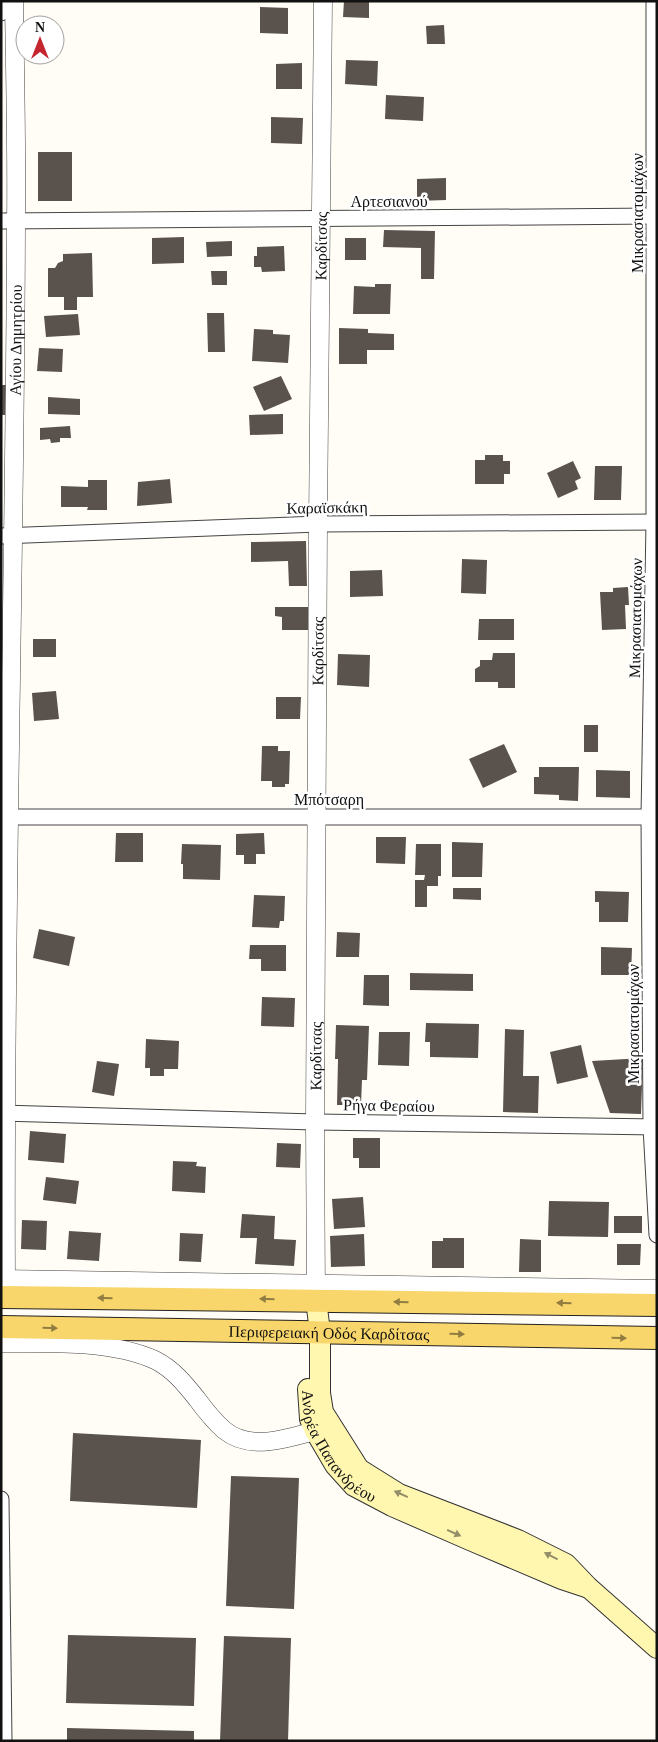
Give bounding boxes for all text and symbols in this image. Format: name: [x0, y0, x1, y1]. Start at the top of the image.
north arrow: [15, 15, 65, 65]
text: N: [35, 20, 45, 35]
street label: Μικρασιατομάχων: [629, 153, 647, 273]
street label: Αρτεσιανού: [350, 193, 428, 211]
street label: Καρδίτσας: [312, 211, 331, 281]
street label: Αγίου Δημητρίου: [7, 284, 26, 396]
street label: Καραϊσκάκη: [286, 498, 368, 518]
street label: Μικρασιατομάχων: [626, 558, 646, 678]
street label: Καρδίτσας: [309, 616, 327, 686]
street label: Μπότσαρη: [294, 791, 364, 809]
street label: Μικρασιατομάχων: [625, 964, 643, 1084]
street label: Καρδίτσας: [307, 1021, 325, 1091]
street label: Ρήγα Φεραίου: [343, 1096, 435, 1116]
one-way arrow: [97, 1294, 113, 1302]
one-way arrow: [259, 1295, 275, 1303]
one-way arrow: [393, 1298, 409, 1306]
one-way arrow: [556, 1299, 572, 1307]
street label: Περιφερειακή Οδός Καρδίτσας: [228, 1323, 430, 1343]
one-way arrow: [42, 1324, 58, 1332]
one-way arrow: [449, 1331, 465, 1339]
one-way arrow: [611, 1334, 627, 1342]
street label: Ανδρέα Παπανδρέου: [299, 1389, 379, 1505]
one-way arrow: [394, 1490, 408, 1498]
one-way arrow: [447, 1529, 461, 1537]
one-way arrow: [544, 1552, 558, 1560]

